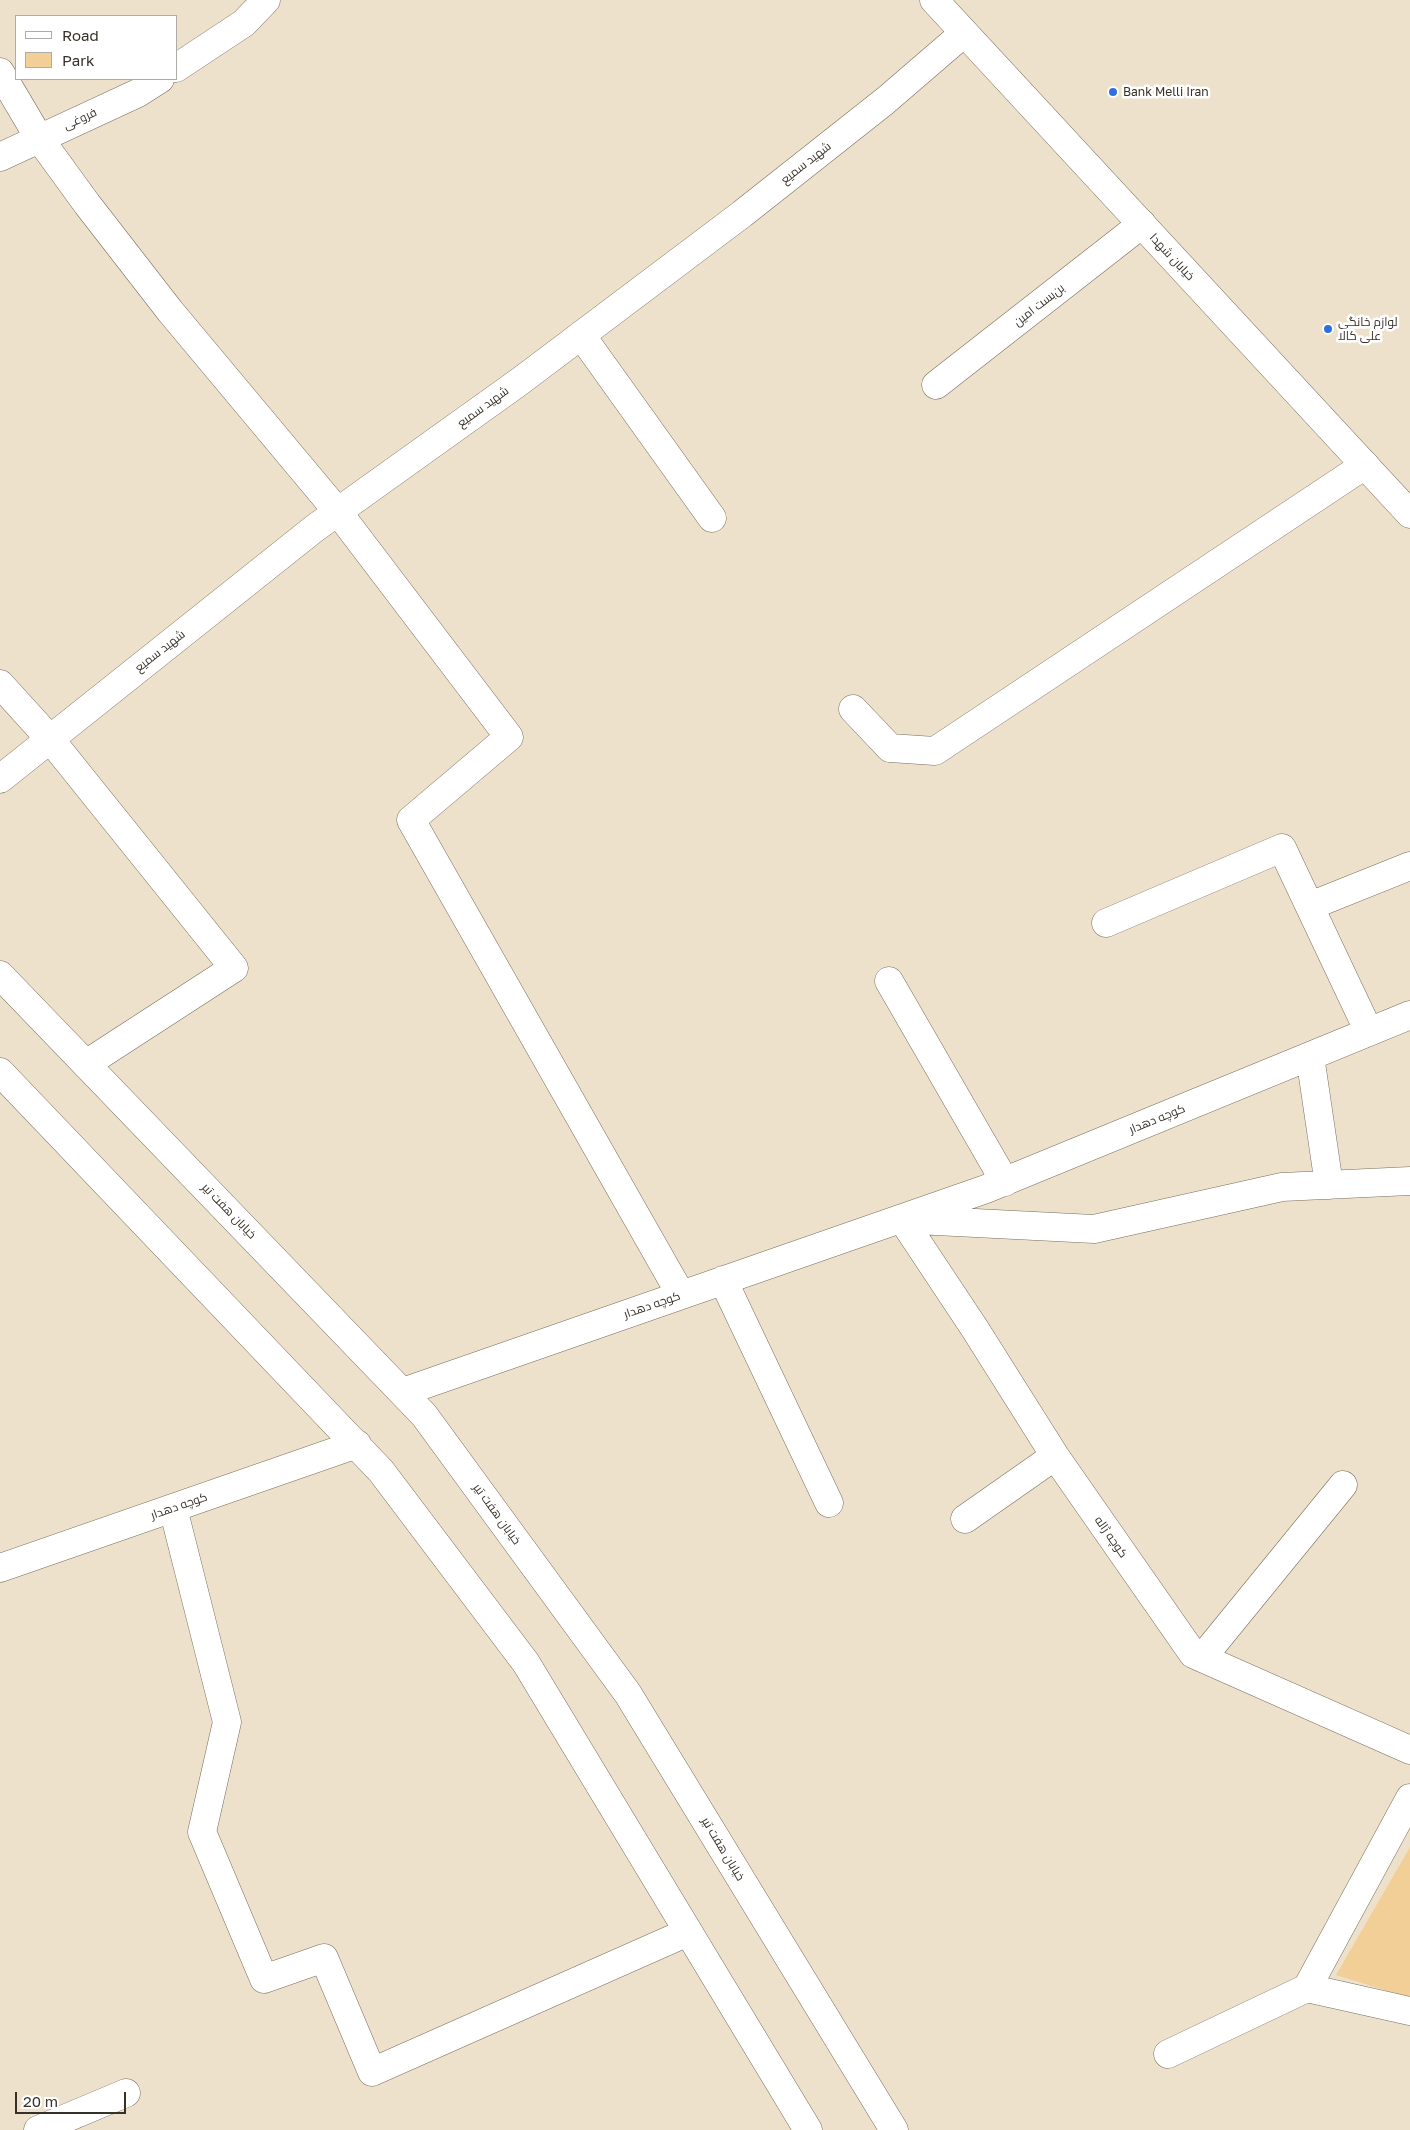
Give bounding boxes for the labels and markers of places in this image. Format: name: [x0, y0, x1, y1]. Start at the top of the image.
place label: Bank Melli Iran: [1123, 85, 1209, 99]
marker: Bank Melli Iran: [1107, 86, 1119, 98]
place label: لوازم خانگی علی کالا: [1338, 315, 1398, 343]
marker: لوازم خانگی علی کالا: [1322, 323, 1334, 335]

